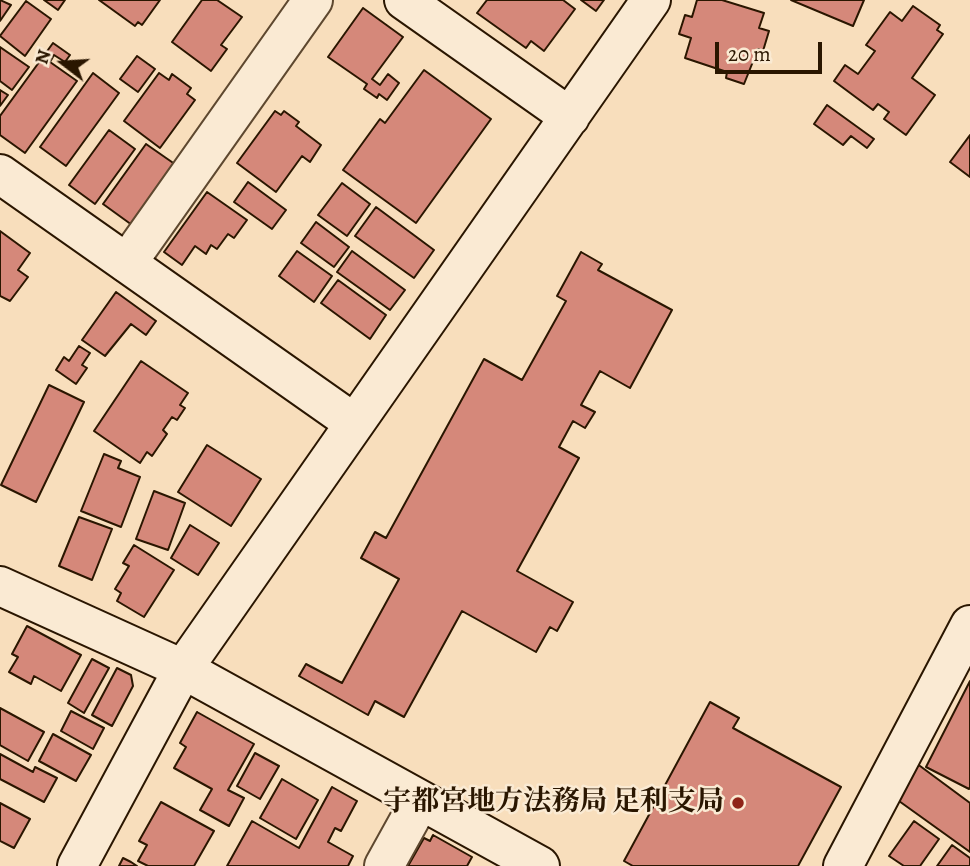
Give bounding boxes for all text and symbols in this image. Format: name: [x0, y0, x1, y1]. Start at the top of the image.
north arrow: [28, 28, 98, 98]
scale bar: [718, 28, 825, 72]
text: 20 m: [728, 40, 771, 68]
text: N: [28, 46, 57, 67]
place label: 宇都宮地方法務局 足利支局: [383, 786, 724, 820]
marker: 宇都宮地方法務局 足利支局: [730, 795, 746, 811]

